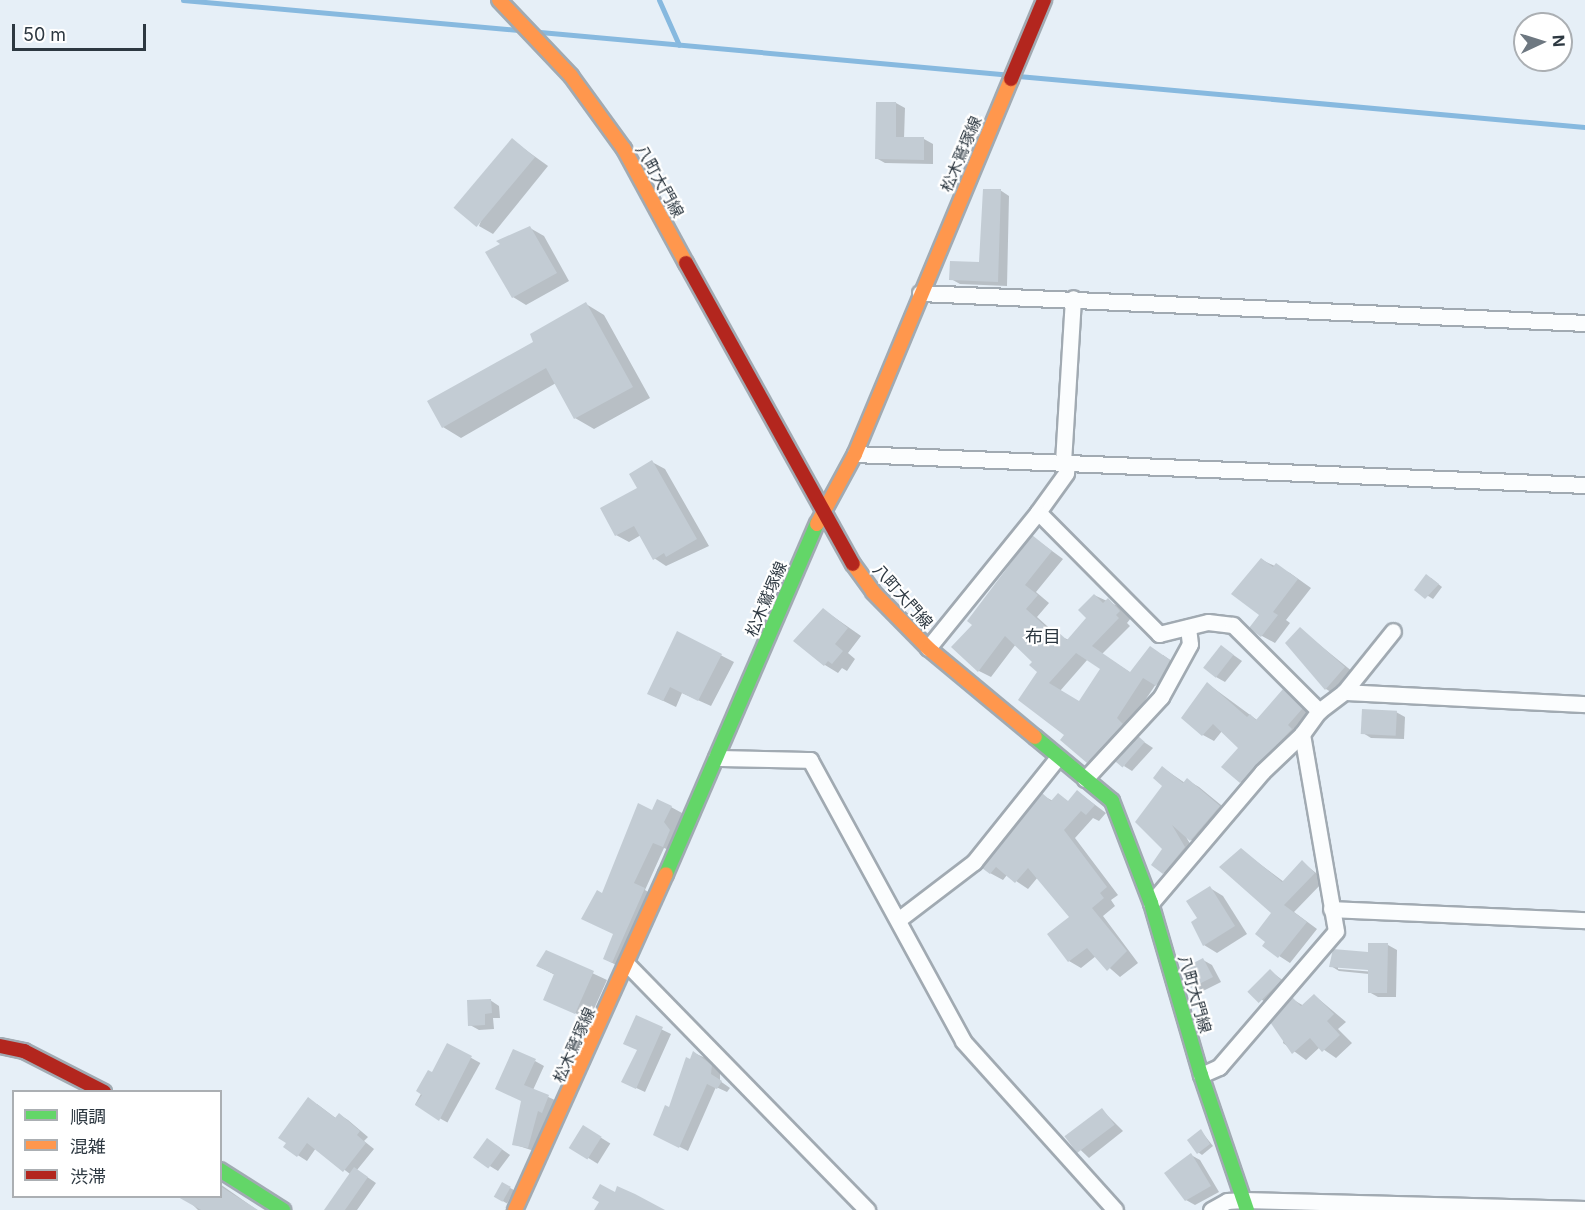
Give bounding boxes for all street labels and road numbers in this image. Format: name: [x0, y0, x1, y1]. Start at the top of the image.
street label: 松木鷲塚線: [937, 113, 985, 195]
street label: 八町大門線: [632, 141, 688, 221]
street label: 松木鷲塚線: [742, 558, 790, 640]
street label: 八町大門線: [869, 560, 937, 632]
street label: 八町大門線: [1175, 953, 1215, 1035]
street label: 松木鷲塚線: [549, 1005, 599, 1085]

